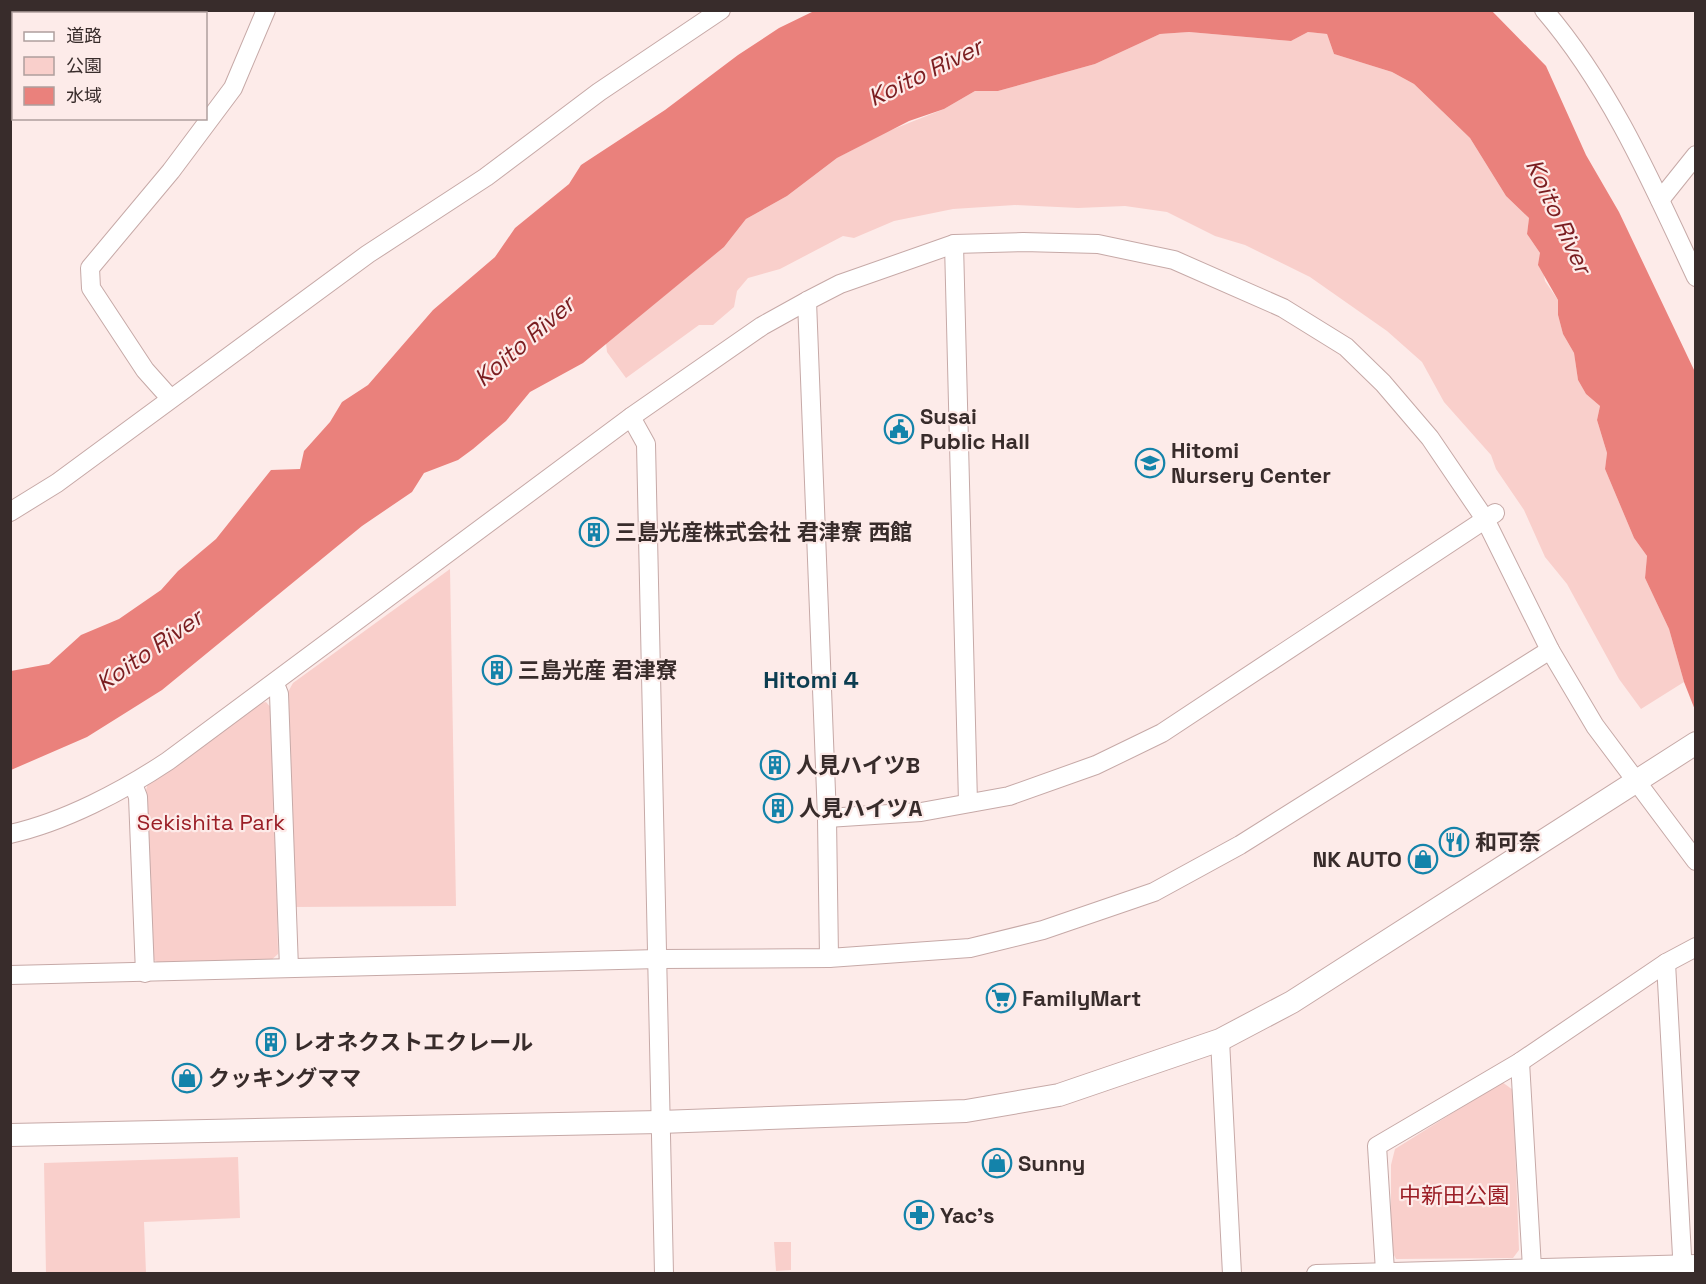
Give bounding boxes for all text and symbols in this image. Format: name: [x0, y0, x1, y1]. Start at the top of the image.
legend: [12, 12, 207, 120]
text: 道路: [66, 24, 102, 47]
water label: Koito River: [863, 30, 990, 113]
text: 公園: [66, 54, 102, 77]
text: 水域: [66, 84, 102, 107]
water label: Koito River: [1519, 154, 1600, 281]
water label: Koito River: [467, 287, 583, 393]
place label: Susai Public Hall: [920, 402, 1030, 455]
public building icon: Susai Public Hall: [883, 413, 915, 445]
place label: Hitomi Nursery Center: [1171, 436, 1331, 489]
school or university icon: Hitomi Nursery Center: [1134, 447, 1166, 479]
building icon: 三島光産株式会社 君津寮 西館: [578, 516, 610, 548]
place label: 三島光産株式会社 君津寮 西館: [615, 518, 912, 546]
water label: Koito River: [90, 600, 211, 698]
building icon: 三島光産 君津寮: [481, 654, 513, 686]
place label: 三島光産 君津寮: [518, 656, 678, 684]
district label: Hitomi 4: [763, 664, 859, 695]
building icon: 人見ハイツB: [759, 749, 791, 781]
place label: 人見ハイツB: [796, 751, 920, 779]
building icon: 人見ハイツA: [762, 792, 794, 824]
place label: 人見ハイツA: [799, 794, 923, 822]
park label: Sekishita Park: [137, 808, 285, 836]
restaurant icon: 和可奈: [1438, 826, 1470, 858]
place label: 和可奈: [1475, 828, 1541, 856]
shop icon: NK AUTO: [1407, 843, 1439, 875]
place label: NK AUTO: [1312, 845, 1402, 873]
supermarket icon: FamilyMart: [985, 982, 1017, 1014]
place label: FamilyMart: [1022, 984, 1141, 1012]
building icon: レオネクストエクレール: [255, 1026, 287, 1058]
place label: レオネクストエクレール: [292, 1028, 533, 1056]
shop icon: クッキングママ: [171, 1062, 203, 1094]
place label: クッキングママ: [208, 1064, 361, 1092]
shop icon: Sunny: [981, 1147, 1013, 1179]
place label: Sunny: [1018, 1149, 1085, 1177]
park label: 中新田公園: [1399, 1181, 1509, 1209]
pharmacy icon: Yac's: [903, 1199, 935, 1231]
place label: Yac's: [940, 1201, 995, 1229]

